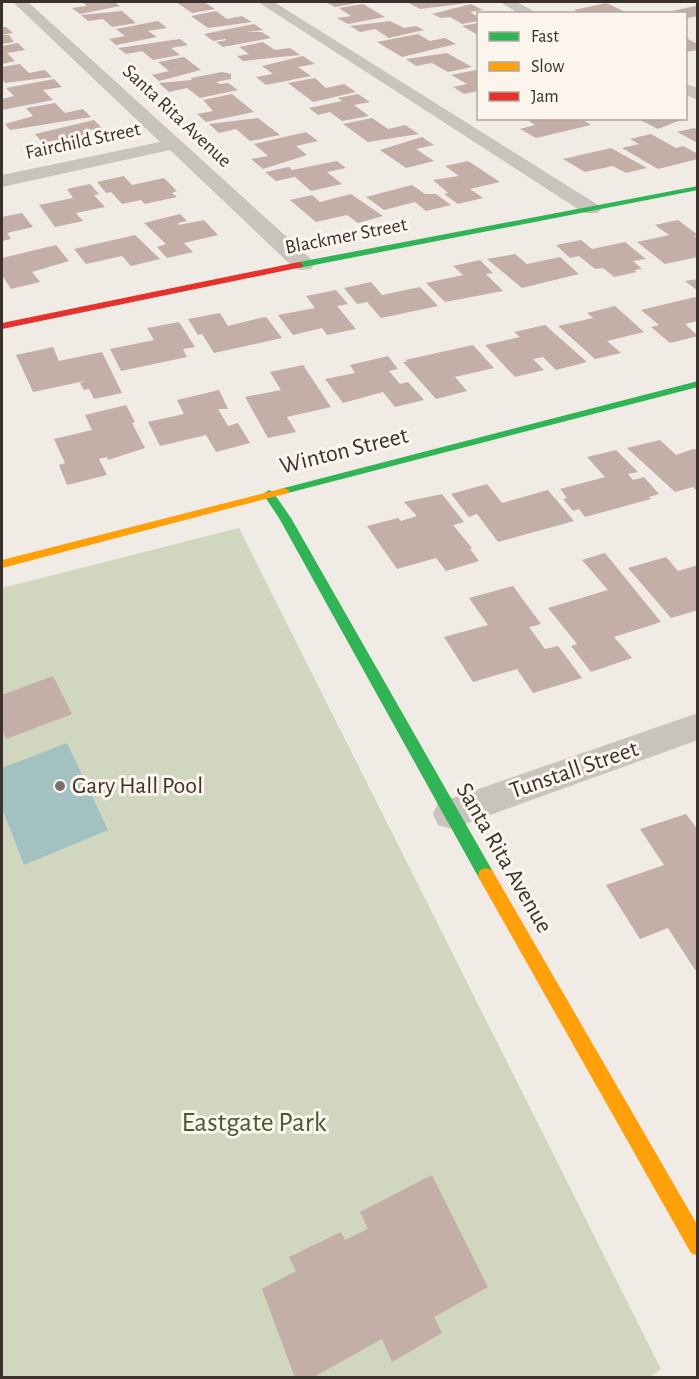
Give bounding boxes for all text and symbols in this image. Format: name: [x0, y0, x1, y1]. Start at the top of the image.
legend: [477, 12, 687, 120]
text: Fast: [531, 28, 559, 46]
text: Slow: [531, 58, 564, 76]
street label: Santa Rita Avenue: [119, 61, 235, 171]
text: Jam: [531, 88, 559, 106]
street label: Fairchild Street: [24, 119, 143, 163]
street label: Blackmer Street: [283, 214, 409, 258]
street label: Winton Street: [277, 423, 411, 479]
street label: Tunstall Street: [507, 737, 642, 803]
place label: Gary Hall Pool: [72, 774, 203, 798]
marker: Gary Hall Pool: [53, 779, 67, 793]
street label: Santa Rita Avenue: [451, 779, 557, 937]
park label: Eastgate Park: [181, 1109, 327, 1137]

